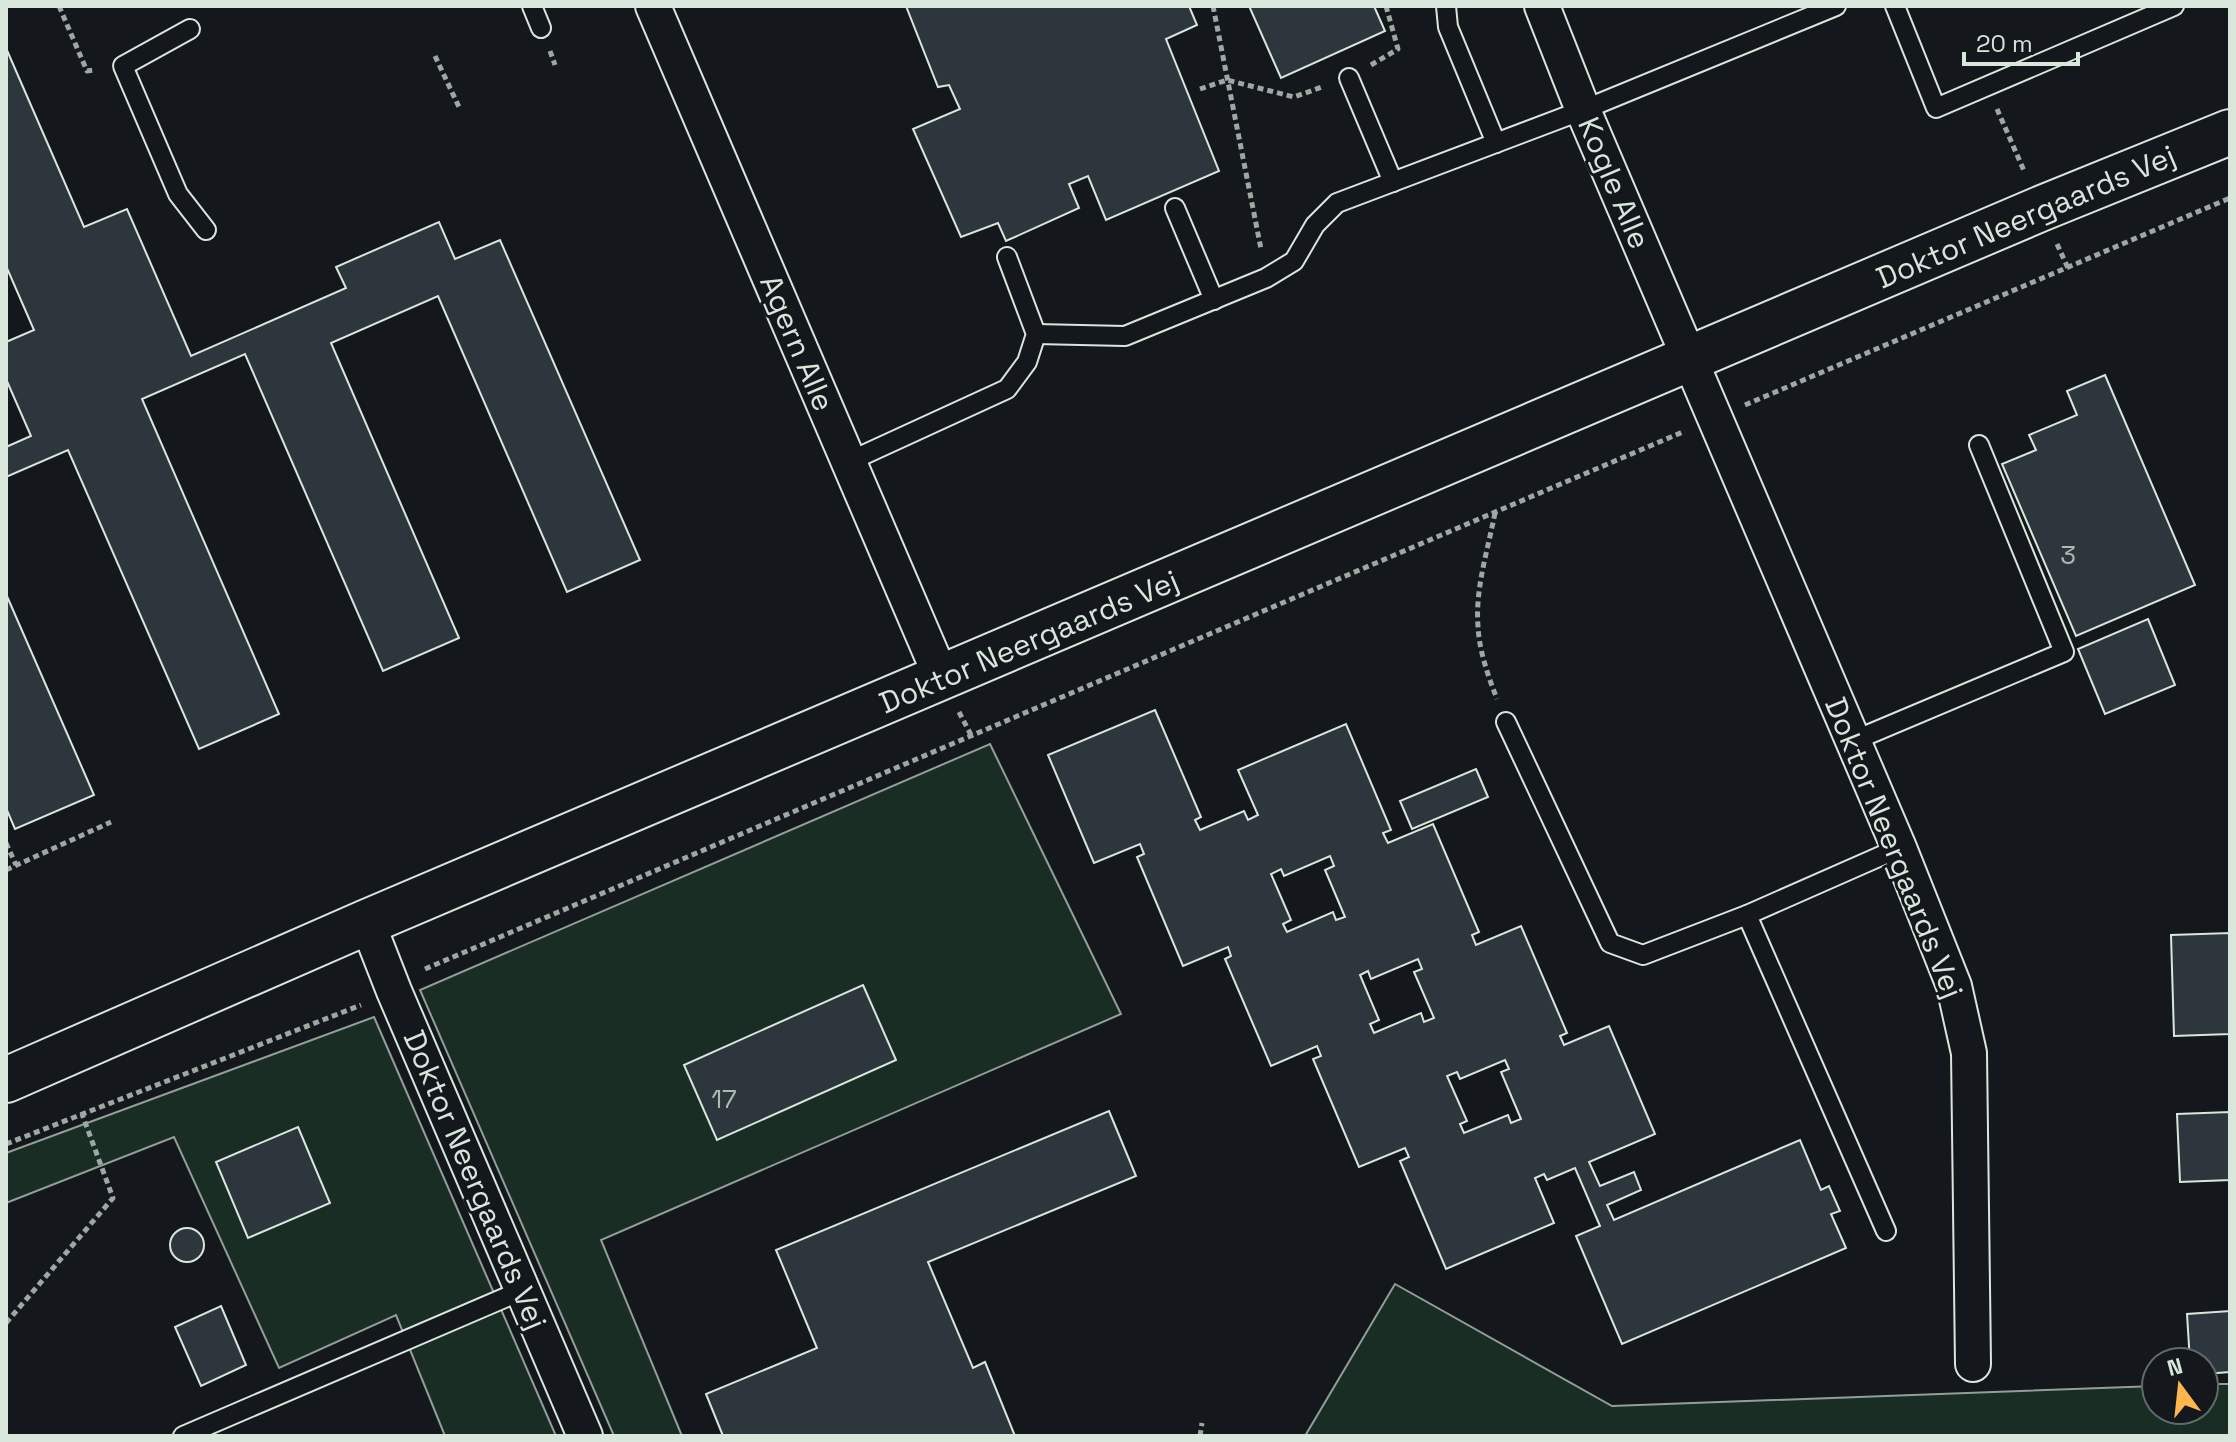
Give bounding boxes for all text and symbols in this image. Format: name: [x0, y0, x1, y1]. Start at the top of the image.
scale bar: [1964, 16, 2078, 66]
text: 20 m: [1976, 28, 2033, 59]
street label: Kogle Alle: [1569, 111, 1660, 255]
street label: Doktor Neergaards Vej: [1870, 136, 2181, 297]
street label: Agern Alle: [751, 269, 844, 417]
house number: 3: [2060, 538, 2076, 572]
street label: Doktor Neergaards Vej: [873, 561, 1184, 722]
street label: Doktor Neergaards Vej: [1816, 692, 1973, 1004]
street label: Doktor Neergaards Vej: [395, 1024, 556, 1335]
house number: 17: [711, 1082, 737, 1116]
north arrow: [2140, 1346, 2220, 1426]
text: N: [2164, 1351, 2186, 1382]

